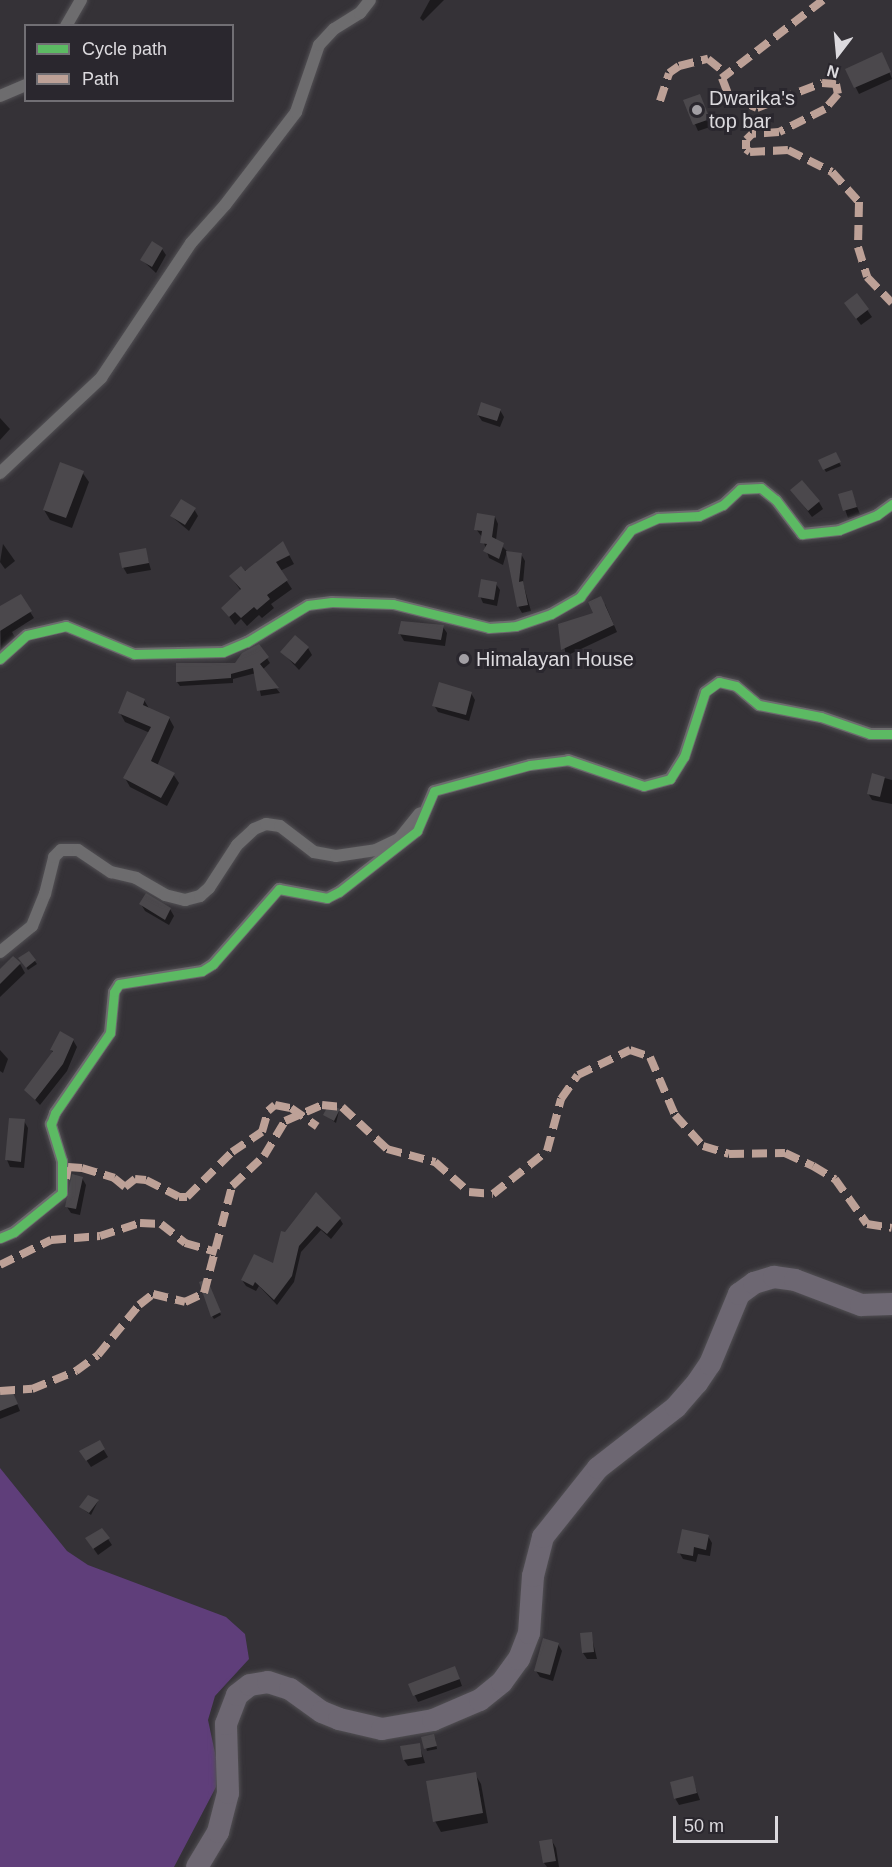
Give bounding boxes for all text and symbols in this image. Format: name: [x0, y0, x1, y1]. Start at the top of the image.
legend: [24, 24, 234, 102]
north arrow: [808, 24, 868, 84]
text: Cycle path: [82, 39, 167, 59]
text: N: [825, 62, 841, 82]
text: Path: [82, 69, 119, 89]
place label: Dwarika's top bar: [709, 86, 795, 133]
marker: Dwarika's top bar: [690, 103, 704, 117]
place label: Himalayan House: [476, 647, 634, 671]
marker: Himalayan House: [457, 652, 471, 666]
scale bar: [676, 1804, 781, 1842]
text: 50 m: [684, 1816, 724, 1836]

